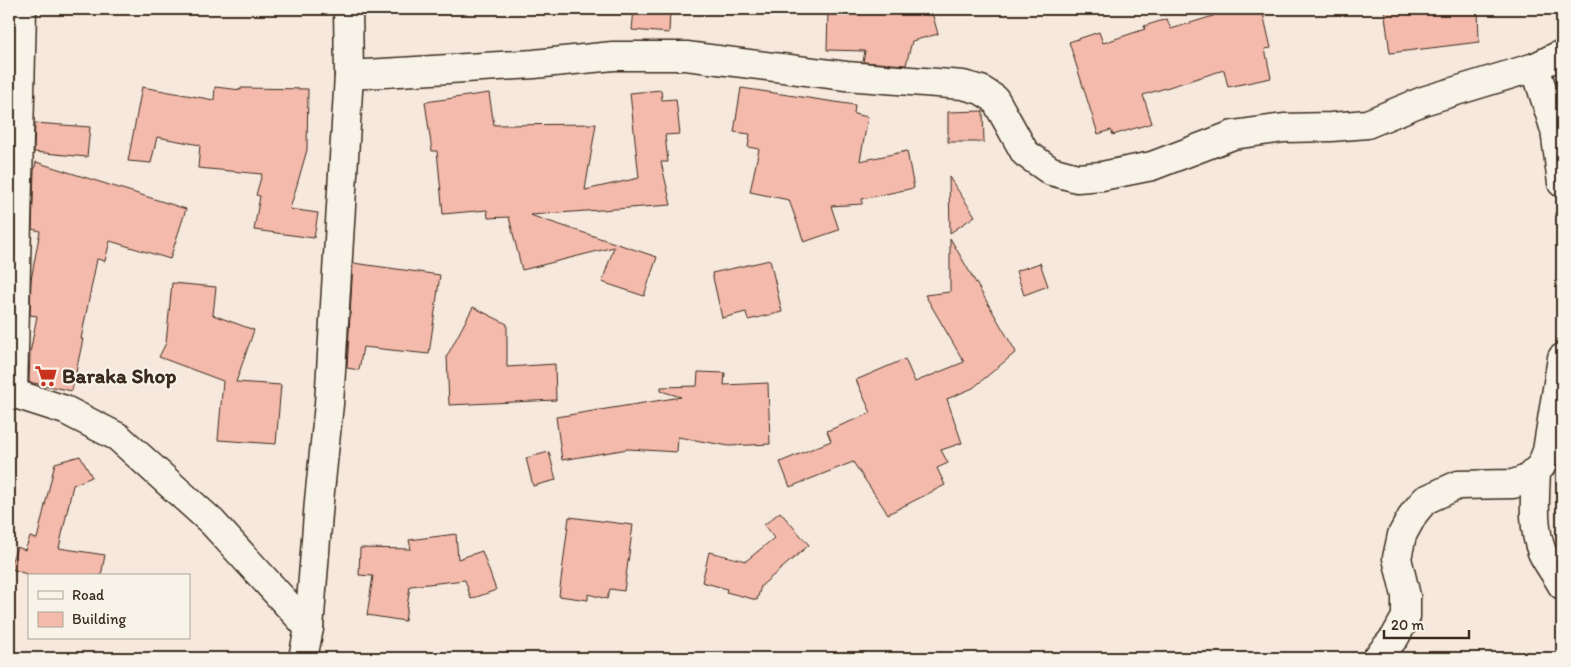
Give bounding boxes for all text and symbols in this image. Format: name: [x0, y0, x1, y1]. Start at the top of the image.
supermarket icon: Baraka Shop: [33, 363, 59, 389]
place label: Baraka Shop: [62, 363, 176, 389]
legend: [28, 574, 190, 640]
text: Road: [72, 586, 105, 604]
scale bar: [1384, 607, 1468, 639]
text: Building: [72, 610, 126, 628]
text: 20 m: [1391, 616, 1425, 634]

